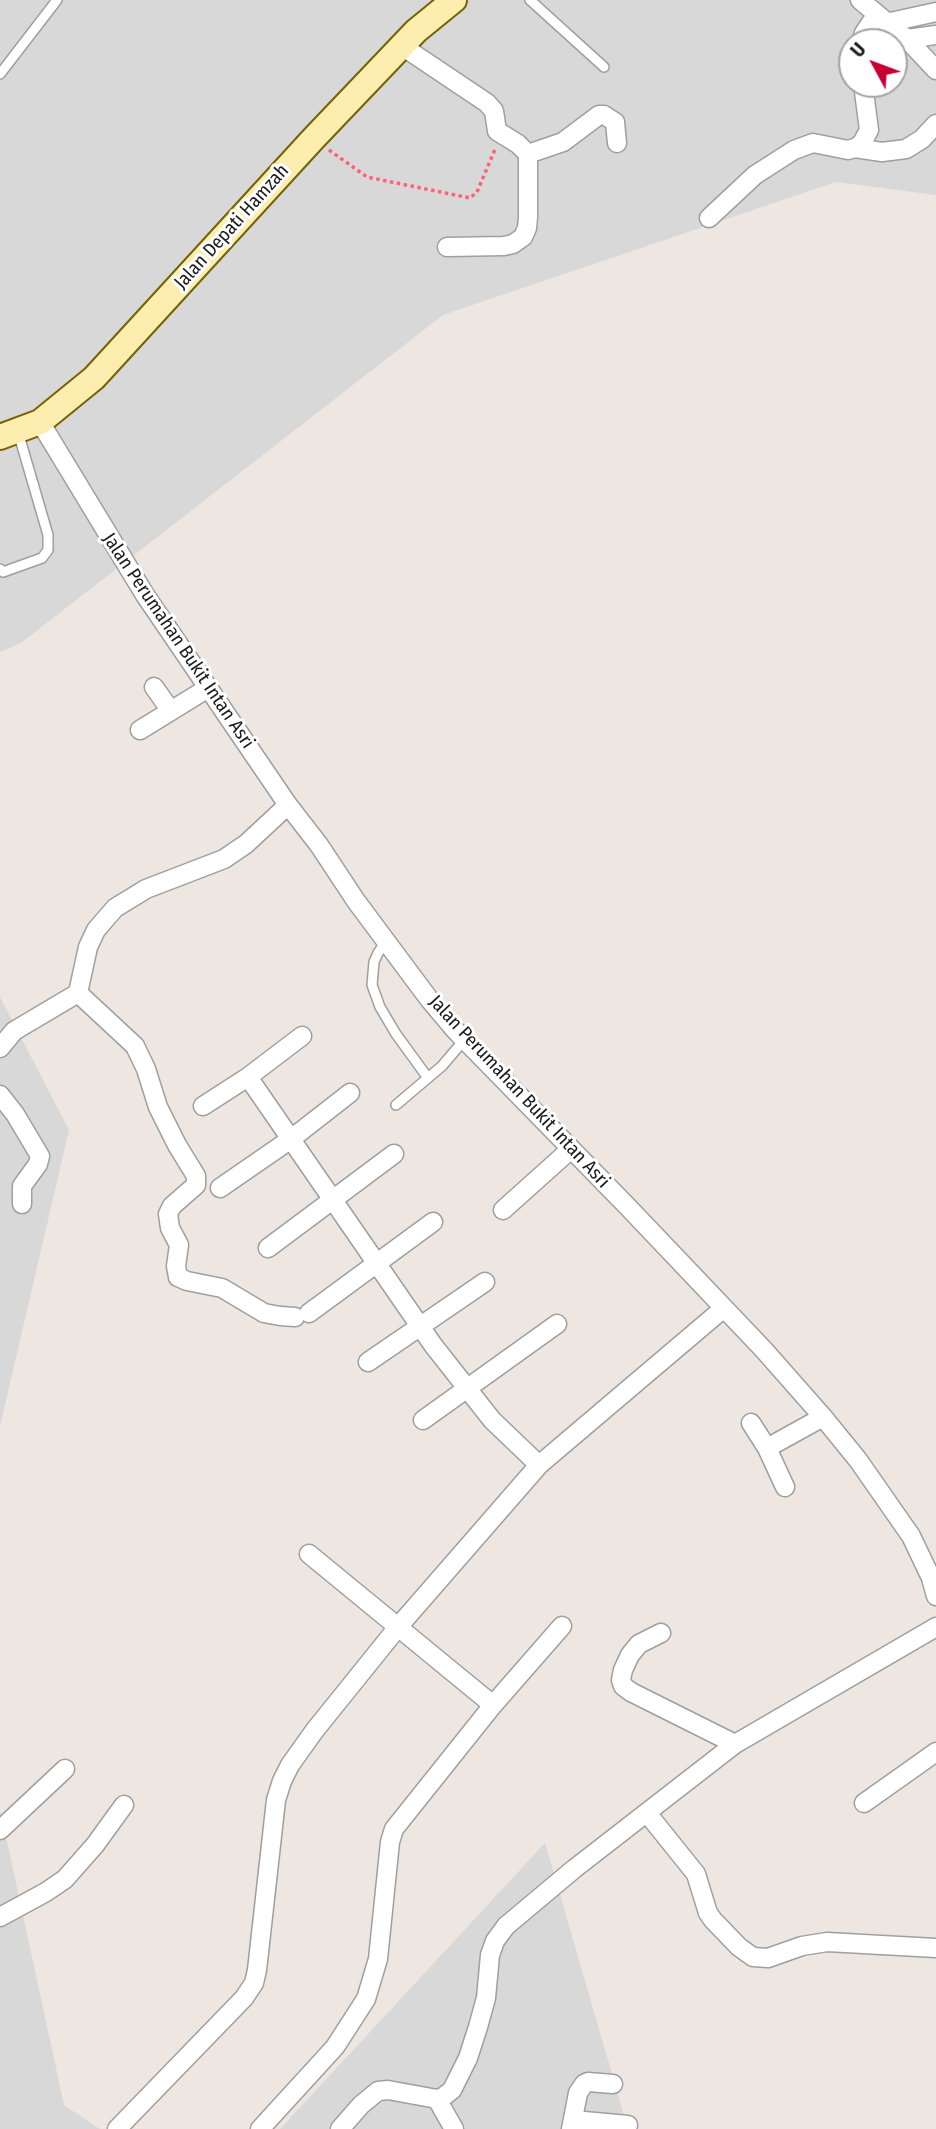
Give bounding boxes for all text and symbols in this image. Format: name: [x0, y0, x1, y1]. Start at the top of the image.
north arrow: [838, 28, 908, 98]
text: U: [846, 38, 871, 62]
street label: Jalan Depati Hamzah: [170, 160, 294, 294]
street label: Jalan Perumahan Bukit Intan Asri: [97, 529, 259, 753]
street label: Jalan Perumahan Bukit Intan Asri: [424, 991, 614, 1193]

